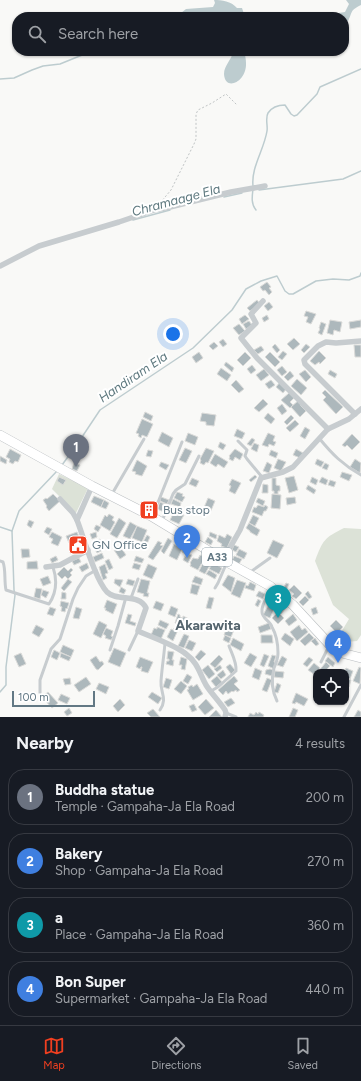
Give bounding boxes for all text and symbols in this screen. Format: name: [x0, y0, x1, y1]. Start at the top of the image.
search box: [12, 12, 349, 56]
icon: search: [26, 23, 48, 45]
text: Search here: [58, 25, 138, 43]
water label: Chramaage Ela: [130, 181, 222, 219]
your location: [163, 324, 183, 344]
water label: Handiram Ela: [96, 348, 171, 406]
pin: 1: [63, 434, 89, 467]
building icon: Bus stop: [138, 499, 160, 521]
place label: Bus stop: [163, 503, 210, 517]
pin: 2: [174, 525, 200, 558]
public building icon: GN Office: [67, 534, 89, 556]
place label: GN Office: [92, 538, 148, 552]
road number: A33: [202, 548, 232, 566]
pin: 3: [265, 585, 291, 618]
district label: Akarawita: [175, 617, 241, 634]
pin: 4: [325, 630, 351, 663]
map controls: [313, 669, 349, 705]
button: locate: [313, 669, 349, 705]
scale bar: [12, 689, 95, 708]
text: 100 m: [18, 691, 49, 704]
text: Nearby: [16, 733, 74, 753]
text: 4 results: [295, 736, 345, 751]
text: Buddha statue: [55, 781, 154, 799]
text: 1: [27, 790, 33, 805]
text: 200 m: [306, 790, 344, 805]
text: Temple · Gampaha-Ja Ela Road: [55, 799, 235, 814]
text: Bakery: [55, 845, 103, 863]
text: 2: [26, 854, 34, 869]
text: 270 m: [307, 854, 344, 869]
text: Shop · Gampaha-Ja Ela Road: [55, 863, 223, 878]
text: a: [55, 909, 63, 927]
text: 3: [26, 918, 34, 933]
text: 360 m: [307, 918, 344, 933]
text: Place · Gampaha-Ja Ela Road: [55, 927, 224, 942]
text: Bon Super: [55, 973, 126, 991]
text: 4: [26, 982, 34, 997]
text: 440 m: [305, 982, 344, 997]
text: Supermarket · Gampaha-Ja Ela Road: [55, 991, 267, 1006]
tab: Map: [43, 1035, 65, 1072]
tab: Directions: [151, 1035, 201, 1072]
tab: Saved: [288, 1035, 318, 1072]

